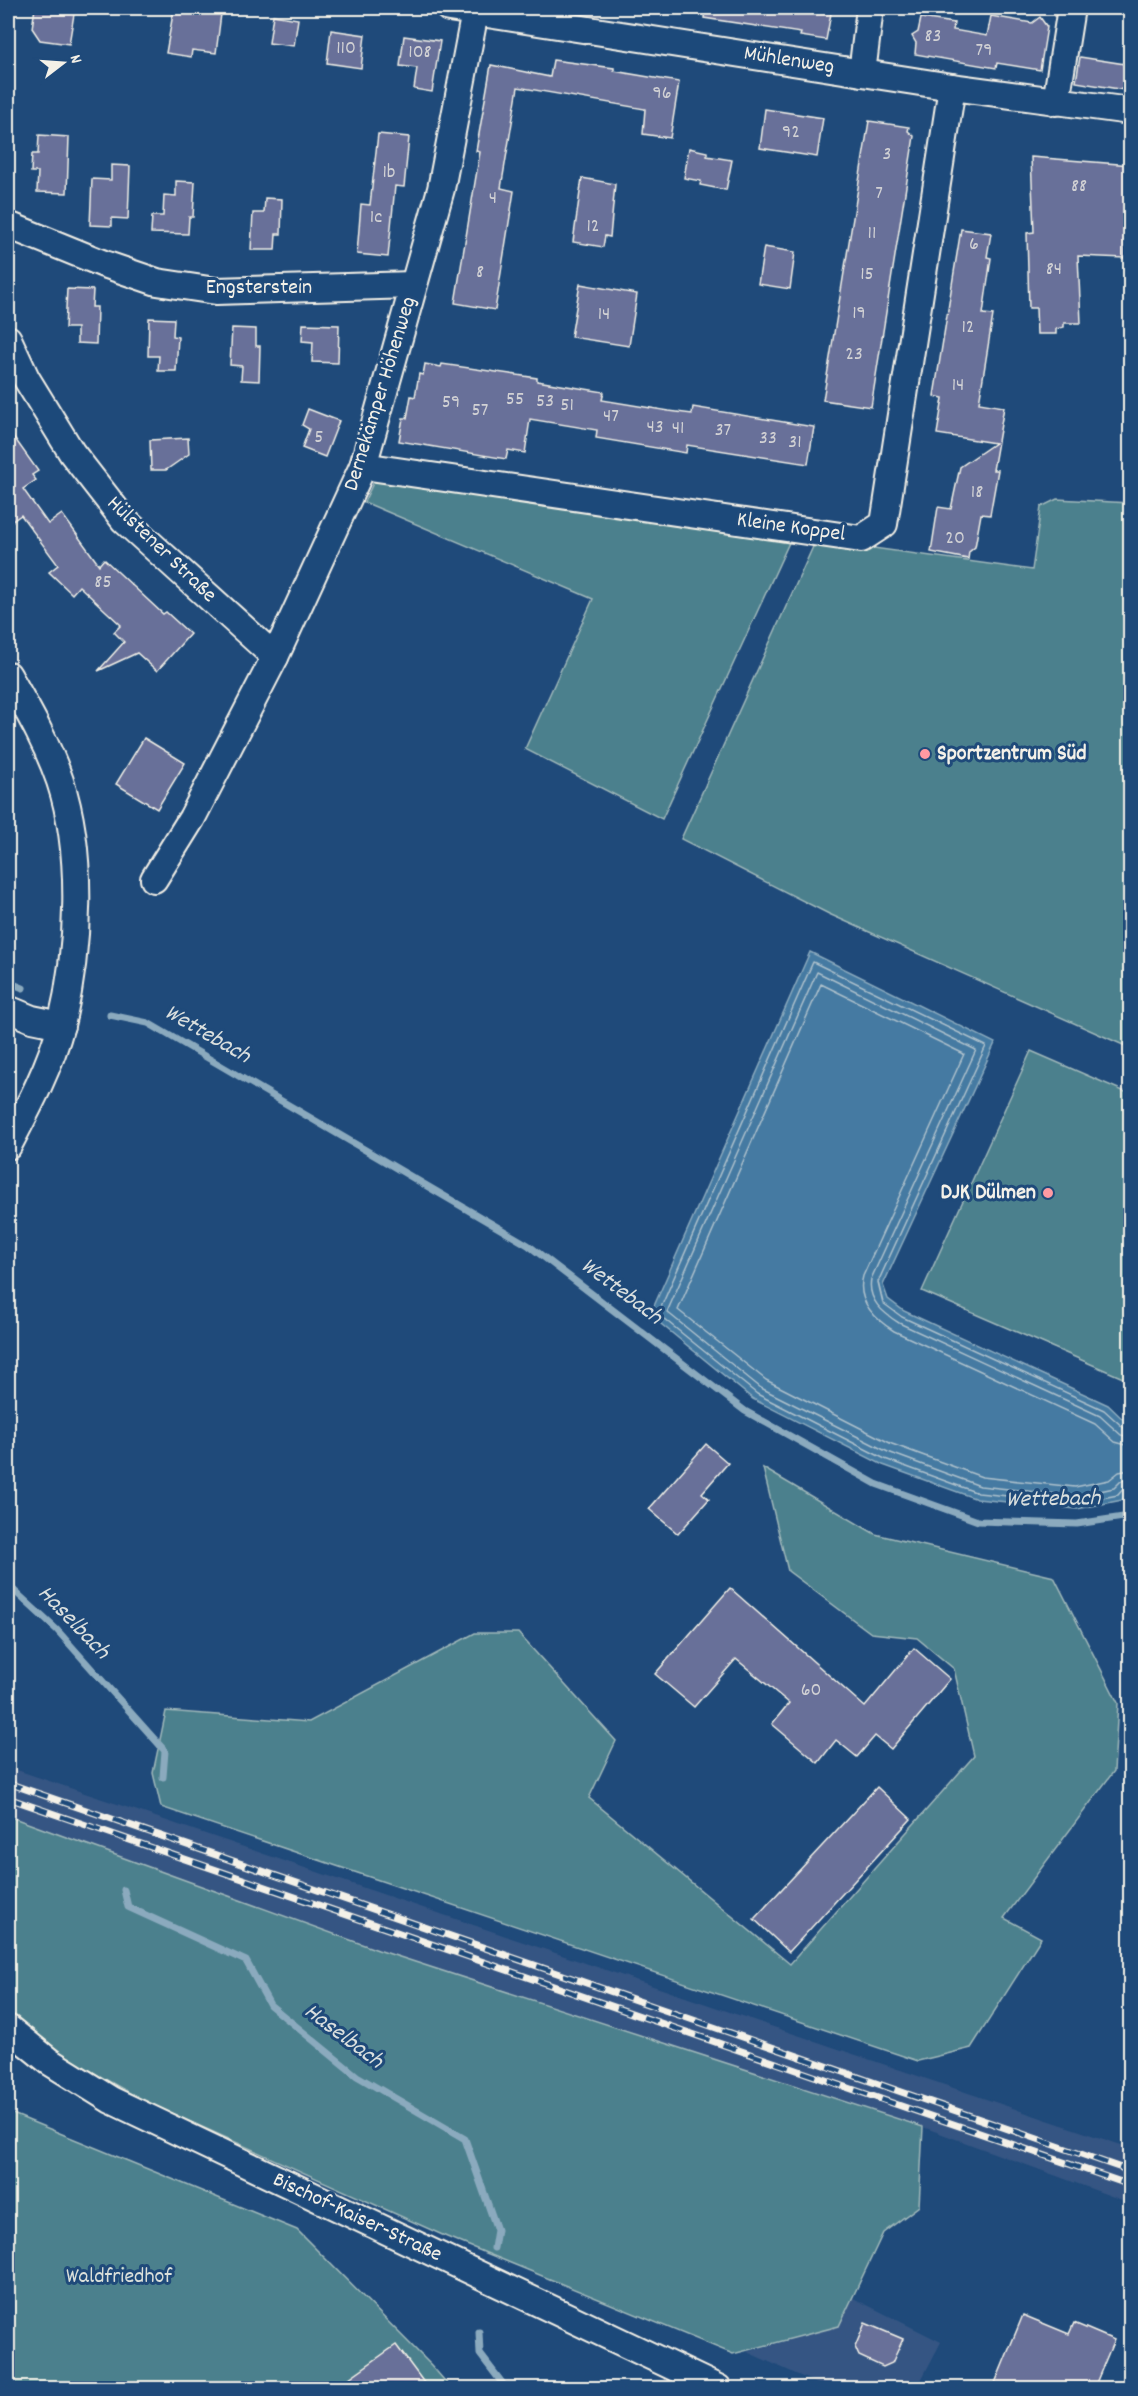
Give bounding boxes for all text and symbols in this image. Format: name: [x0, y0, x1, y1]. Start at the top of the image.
house number: 83: [925, 23, 941, 51]
north arrow: [33, 33, 93, 93]
house number: 110: [336, 35, 356, 63]
house number: 79: [976, 37, 992, 65]
house number: 108: [408, 39, 432, 67]
street label: Mühlenweg: [742, 39, 836, 83]
text: N: [63, 52, 87, 67]
house number: 96: [653, 80, 671, 108]
house number: 92: [782, 119, 800, 147]
house number: 3: [883, 141, 891, 169]
house number: 1b: [382, 159, 396, 187]
house number: 88: [1071, 173, 1087, 201]
house number: 7: [875, 180, 883, 208]
house number: 4: [489, 185, 497, 213]
house number: 1c: [370, 204, 382, 232]
house number: 12: [586, 213, 600, 241]
house number: 11: [868, 220, 876, 248]
house number: 6: [969, 231, 979, 259]
house number: 84: [1046, 256, 1062, 284]
house number: 8: [476, 259, 484, 287]
house number: 15: [860, 261, 874, 289]
street label: Engsterstein: [206, 273, 312, 304]
street label: Dernekämper Höhenweg: [337, 293, 425, 495]
house number: 19: [852, 300, 866, 328]
house number: 14: [598, 301, 610, 329]
house number: 12: [961, 314, 975, 342]
house number: 23: [845, 341, 863, 369]
house number: 14: [952, 372, 964, 400]
house number: 55: [506, 386, 524, 414]
house number: 53: [536, 388, 554, 416]
house number: 59: [442, 389, 460, 417]
house number: 51: [560, 392, 574, 420]
house number: 57: [472, 397, 488, 425]
house number: 47: [603, 403, 619, 431]
house number: 43: [646, 414, 664, 442]
house number: 41: [672, 415, 684, 443]
house number: 37: [715, 417, 731, 445]
house number: 5: [314, 424, 324, 452]
house number: 33: [759, 425, 777, 453]
house number: 31: [788, 429, 802, 457]
house number: 18: [971, 479, 983, 507]
street label: Hülstener Straße: [99, 489, 223, 611]
street label: Kleine Koppel: [735, 505, 847, 551]
house number: 20: [945, 525, 965, 553]
house number: 85: [94, 569, 112, 597]
place label: Sportzentrum Süd: [937, 739, 1087, 770]
marker: Sportzentrum Süd: [918, 747, 932, 761]
water label: Wettebach: [157, 997, 257, 1074]
place label: DJK Dülmen: [940, 1178, 1036, 1209]
marker: DJK Dülmen: [1041, 1186, 1055, 1200]
water label: Wettebach: [573, 1250, 670, 1335]
water label: Wettebach: [1005, 1482, 1102, 1518]
water label: Haselbach: [29, 1578, 118, 1669]
house number: 60: [801, 1677, 821, 1705]
water label: Haselbach: [296, 1996, 391, 2079]
street label: Bischof-Kaiser-Straße: [267, 2165, 447, 2271]
park label: Waldfriedhof: [66, 2262, 173, 2293]

